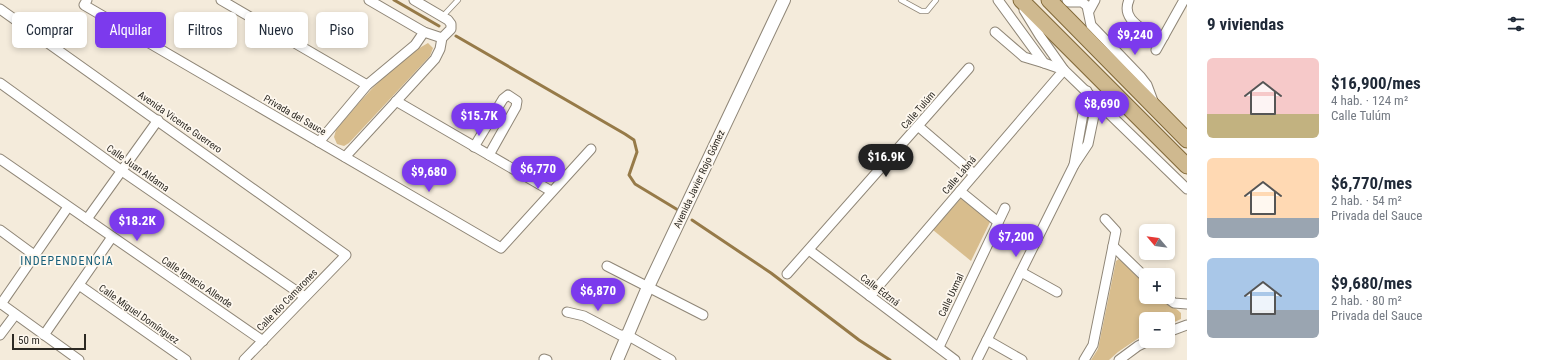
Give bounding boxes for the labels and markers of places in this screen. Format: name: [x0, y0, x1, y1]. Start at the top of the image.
pin: $9,240: [1102, 22, 1168, 56]
pin: $8,690: [1069, 91, 1135, 125]
pin: $15.7K: [446, 103, 512, 137]
pin: $16.9K: [853, 144, 919, 178]
pin: $6,770: [505, 156, 571, 190]
pin: $9,680: [396, 159, 462, 193]
pin: $18.2K: [104, 208, 170, 242]
pin: $7,200: [983, 224, 1049, 258]
pin: $6,870: [565, 278, 631, 312]

